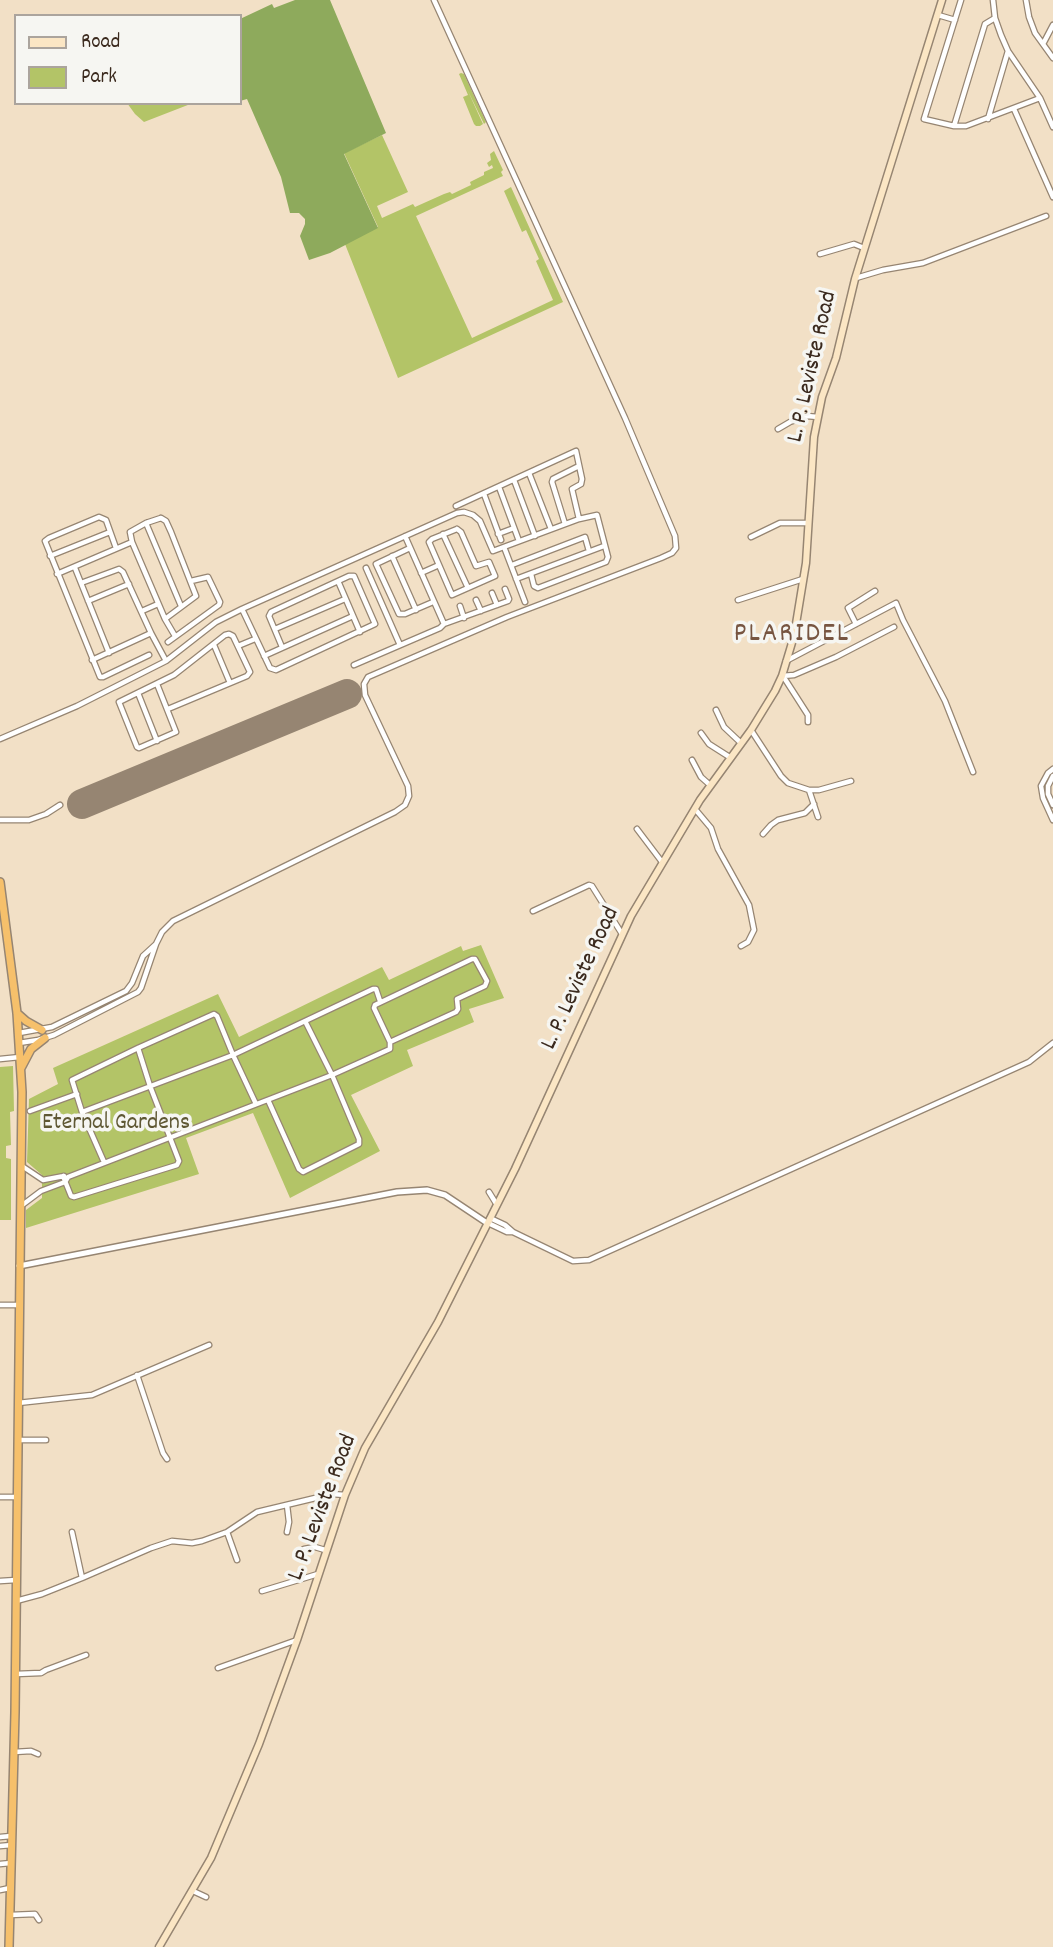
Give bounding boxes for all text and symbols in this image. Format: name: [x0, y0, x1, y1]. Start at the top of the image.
legend: [14, 14, 242, 105]
text: Road: [81, 28, 120, 58]
text: Park: [81, 63, 117, 93]
street label: L. P. Leviste Road: [783, 289, 845, 445]
district label: PLARIDEL: [735, 619, 849, 653]
street label: L. P. Leviste Road: [536, 903, 628, 1055]
park label: Eternal Gardens: [42, 1111, 190, 1139]
street label: L. P. Leviste Road: [283, 1431, 365, 1585]

